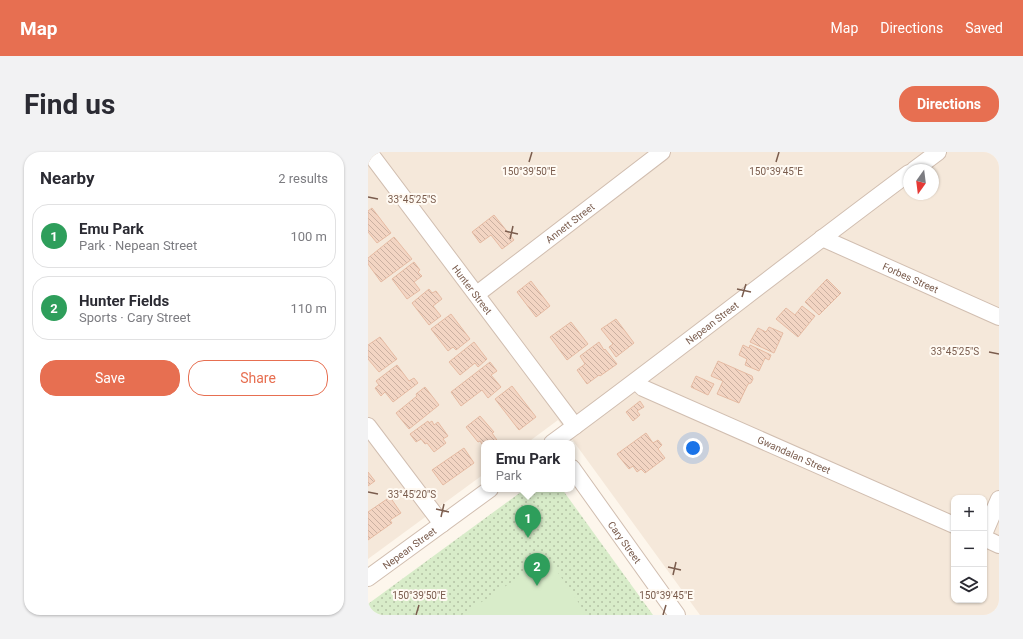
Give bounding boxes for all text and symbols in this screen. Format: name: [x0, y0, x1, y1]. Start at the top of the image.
text: Map: [20, 17, 58, 40]
text: Map: [831, 20, 858, 36]
text: Directions: [880, 20, 943, 36]
text: Saved: [965, 20, 1003, 36]
button: Directions: [899, 86, 999, 122]
text: Find us: [24, 88, 115, 121]
north arrow: [903, 164, 939, 200]
text: 150°39'50"E: [502, 166, 556, 177]
text: 150°39'45"E: [749, 166, 803, 177]
text: Nearby: [40, 168, 95, 188]
text: 2 results: [278, 171, 328, 186]
text: 33°45'25"S: [388, 194, 436, 205]
street label: Annett Street: [543, 201, 596, 245]
text: Emu Park: [79, 220, 144, 238]
text: 1: [50, 229, 58, 244]
text: 100 m: [290, 229, 327, 244]
text: Park · Nepean Street: [79, 238, 197, 253]
street label: Forbes Street: [881, 260, 940, 295]
street label: Hunter Street: [450, 263, 495, 316]
text: Hunter Fields: [79, 292, 169, 310]
street label: Nepean Street: [683, 299, 740, 346]
text: 2: [50, 301, 58, 316]
text: 110 m: [290, 301, 327, 316]
text: Sports · Cary Street: [79, 310, 191, 325]
text: 33°45'25"S: [931, 346, 979, 357]
button: Save: [40, 360, 180, 396]
button: Share: [188, 360, 328, 396]
street label: Gwandalan Street: [756, 434, 832, 475]
your location: [683, 438, 703, 458]
popup: [481, 440, 575, 492]
text: Emu Park: [496, 450, 560, 468]
text: Park: [496, 468, 522, 483]
text: 33°45'20"S: [388, 489, 436, 500]
map controls: [951, 495, 987, 603]
button: +: [951, 495, 987, 531]
pin: 1: [515, 505, 541, 538]
street label: Cary Street: [606, 519, 644, 565]
street label: Nepean Street: [380, 525, 438, 571]
button: −: [951, 531, 987, 567]
pin: 2: [524, 553, 550, 586]
button: layers: [951, 567, 987, 603]
text: 150°39'50"E: [392, 590, 446, 601]
text: 150°39'45"E: [639, 590, 693, 601]

